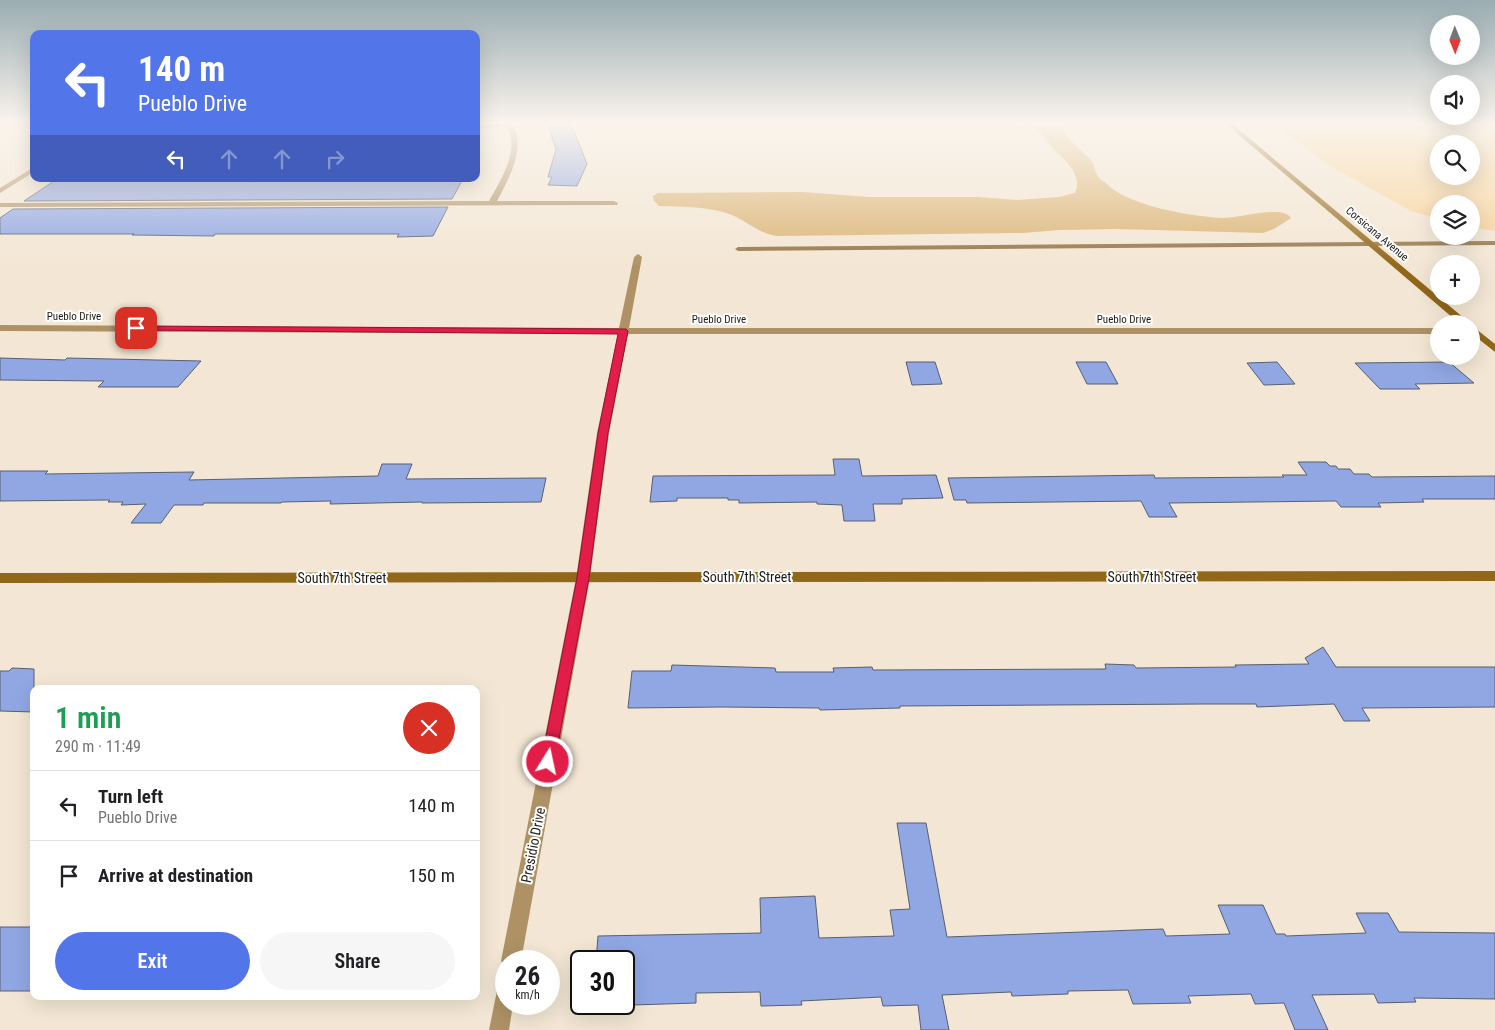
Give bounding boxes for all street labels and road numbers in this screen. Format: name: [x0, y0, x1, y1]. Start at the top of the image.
street label: Corsicana Avenue: [1343, 204, 1411, 264]
street label: Pueblo Drive: [47, 310, 101, 323]
street label: Pueblo Drive: [692, 313, 746, 326]
street label: Pueblo Drive: [1097, 313, 1151, 326]
street label: South 7th Street: [702, 569, 792, 585]
street label: South 7th Street: [1107, 569, 1197, 585]
street label: South 7th Street: [297, 570, 387, 586]
street label: Presidio Drive: [518, 806, 548, 884]

